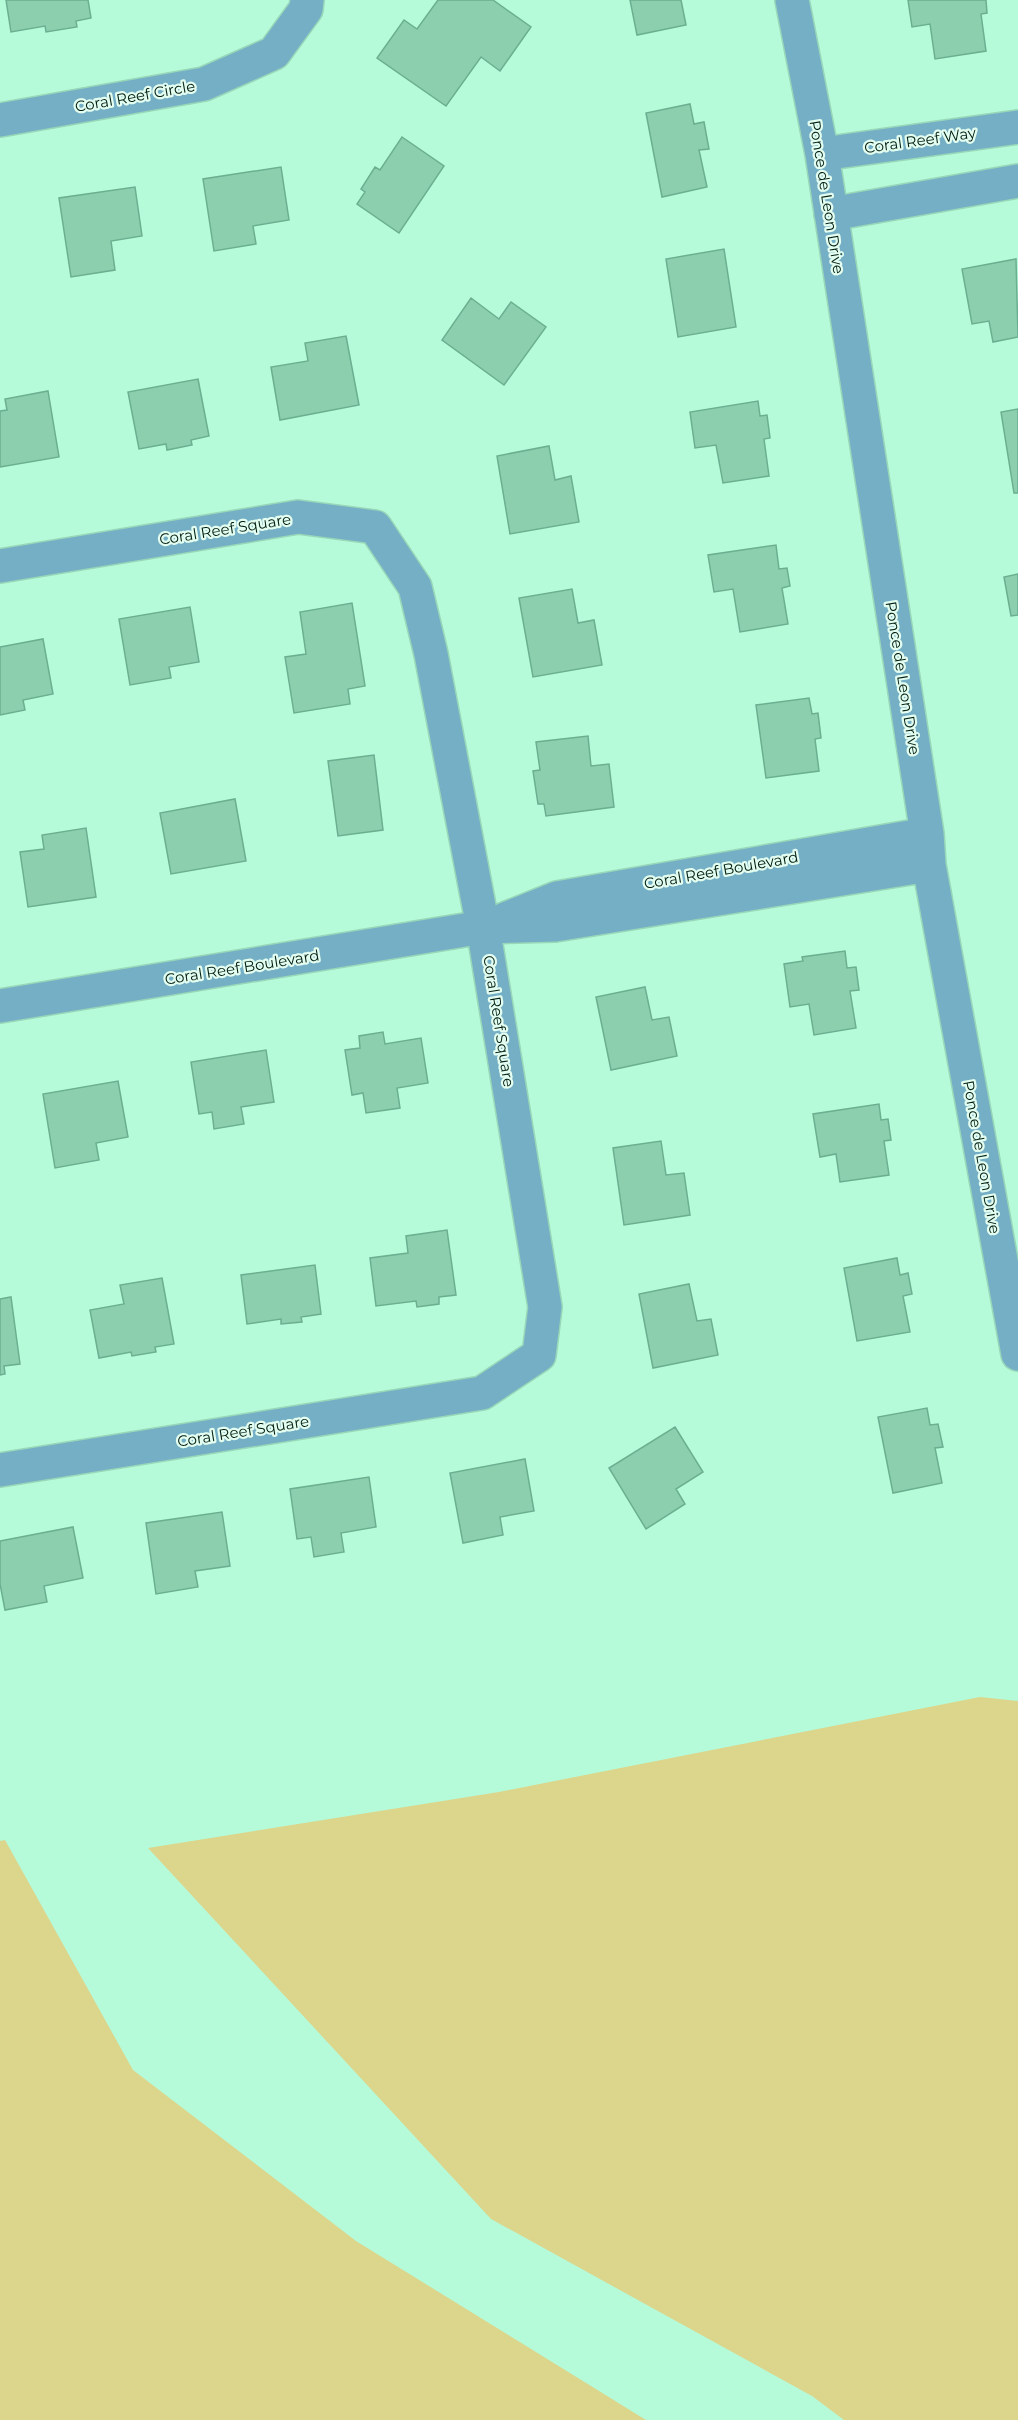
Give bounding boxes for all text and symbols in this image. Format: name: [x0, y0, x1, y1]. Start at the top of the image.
street label: Coral Reef Circle: [73, 76, 197, 116]
street label: Ponce de Leon Drive: [805, 119, 849, 275]
street label: Coral Reef Way: [863, 123, 978, 157]
street label: Coral Reef Square: [158, 509, 292, 549]
street label: Ponce de Leon Drive: [881, 600, 925, 756]
street label: Coral Reef Boulevard: [642, 847, 800, 893]
street label: Coral Reef Boulevard: [163, 945, 321, 989]
street label: Coral Reef Square: [479, 954, 519, 1088]
street label: Ponce de Leon Drive: [959, 1079, 1005, 1235]
street label: Coral Reef Square: [176, 1411, 310, 1451]

